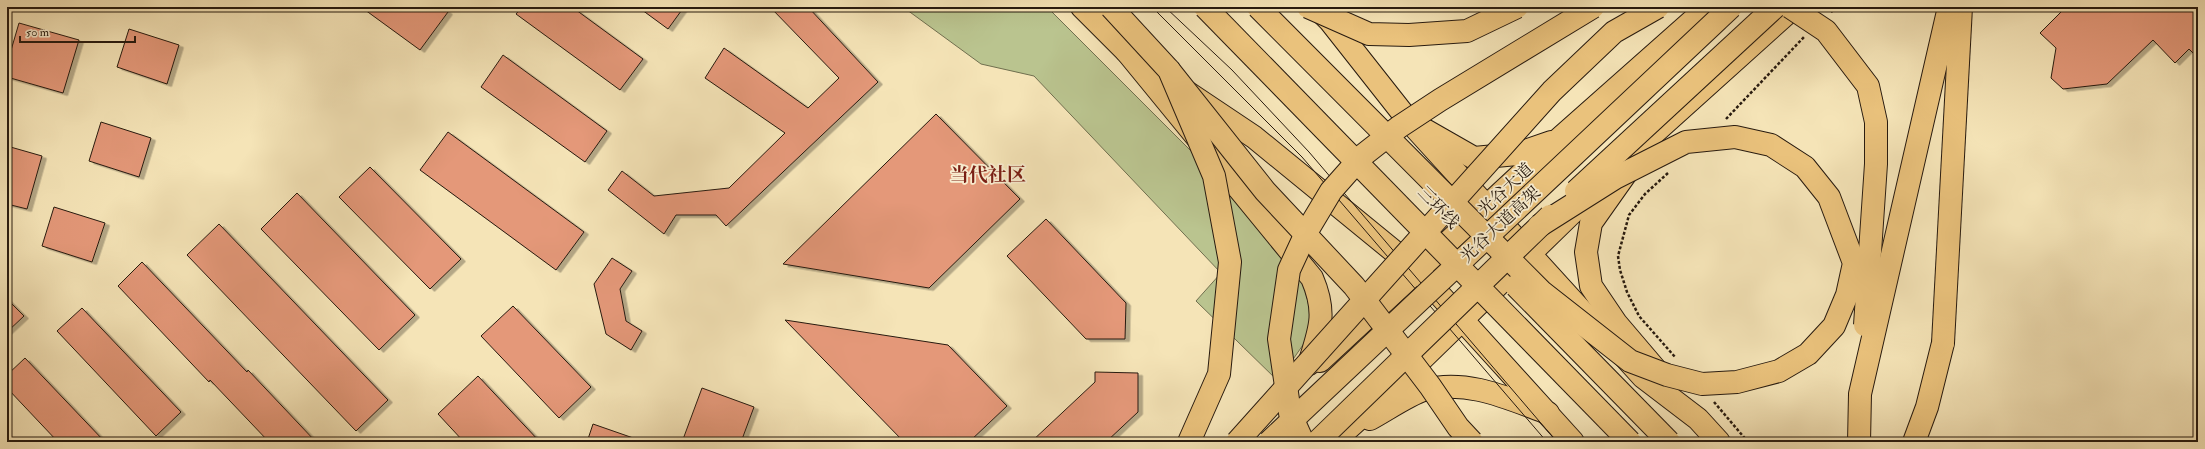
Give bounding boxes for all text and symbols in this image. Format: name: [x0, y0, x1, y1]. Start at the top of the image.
scale bar: [20, 18, 135, 44]
text: 50 m: [26, 25, 50, 40]
street label: 光谷大道: [1473, 158, 1537, 220]
district label: 当代社区: [950, 163, 1026, 187]
street label: 三环线: [1413, 182, 1464, 233]
street label: 光谷大道高架: [1456, 182, 1545, 267]

